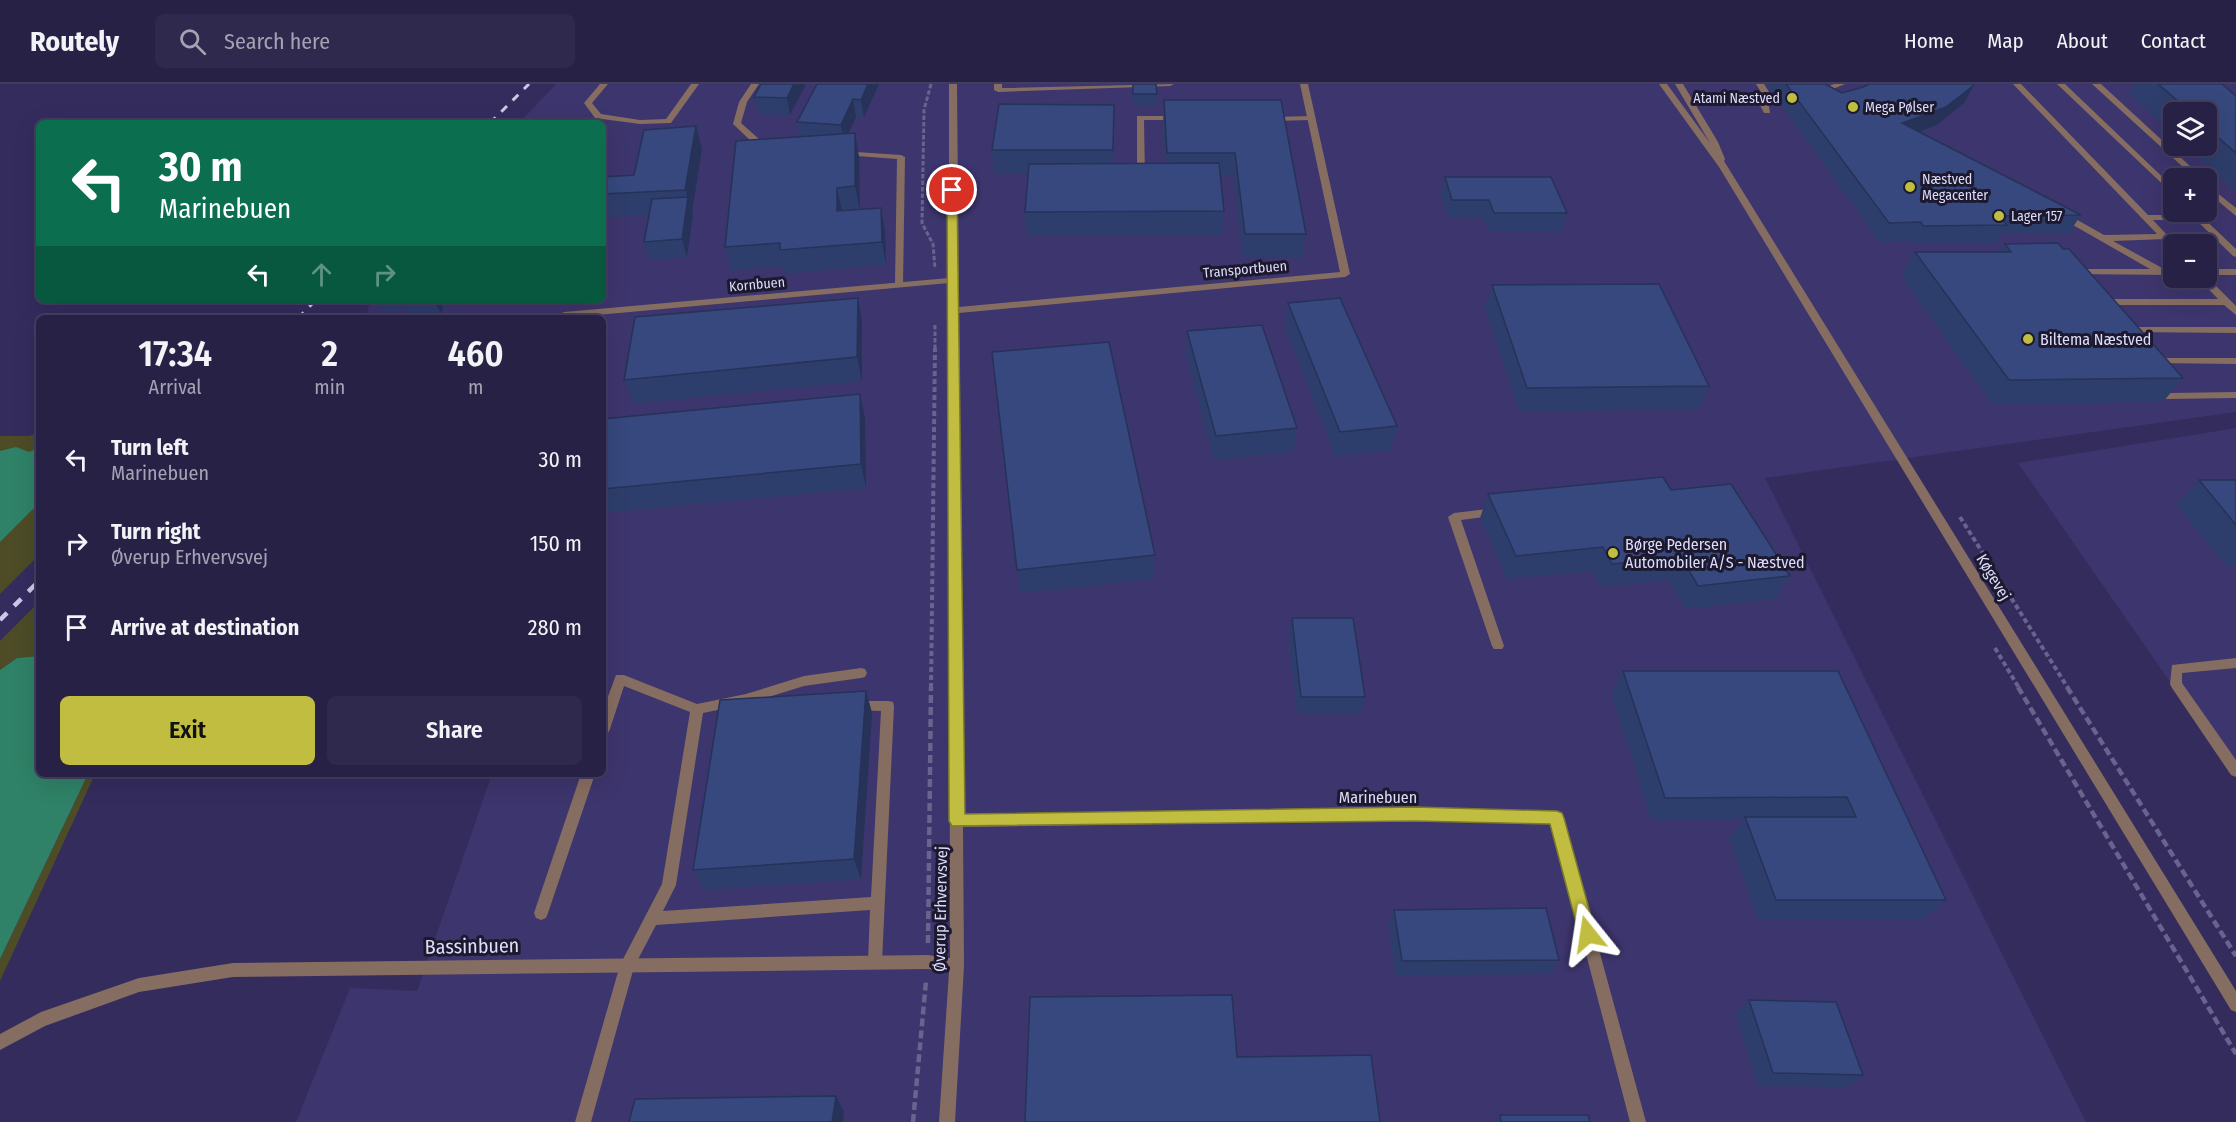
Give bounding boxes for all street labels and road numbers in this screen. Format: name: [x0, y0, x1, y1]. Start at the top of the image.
street label: Transportbuen: [1202, 257, 1288, 282]
street label: Kornbuen: [728, 274, 786, 295]
street label: Køgevej: [1972, 551, 2015, 604]
street label: Marinebuen: [1339, 788, 1417, 807]
street label: Øverup Erhvervsvej: [930, 846, 951, 972]
street label: Bassinbuen: [425, 933, 519, 959]

